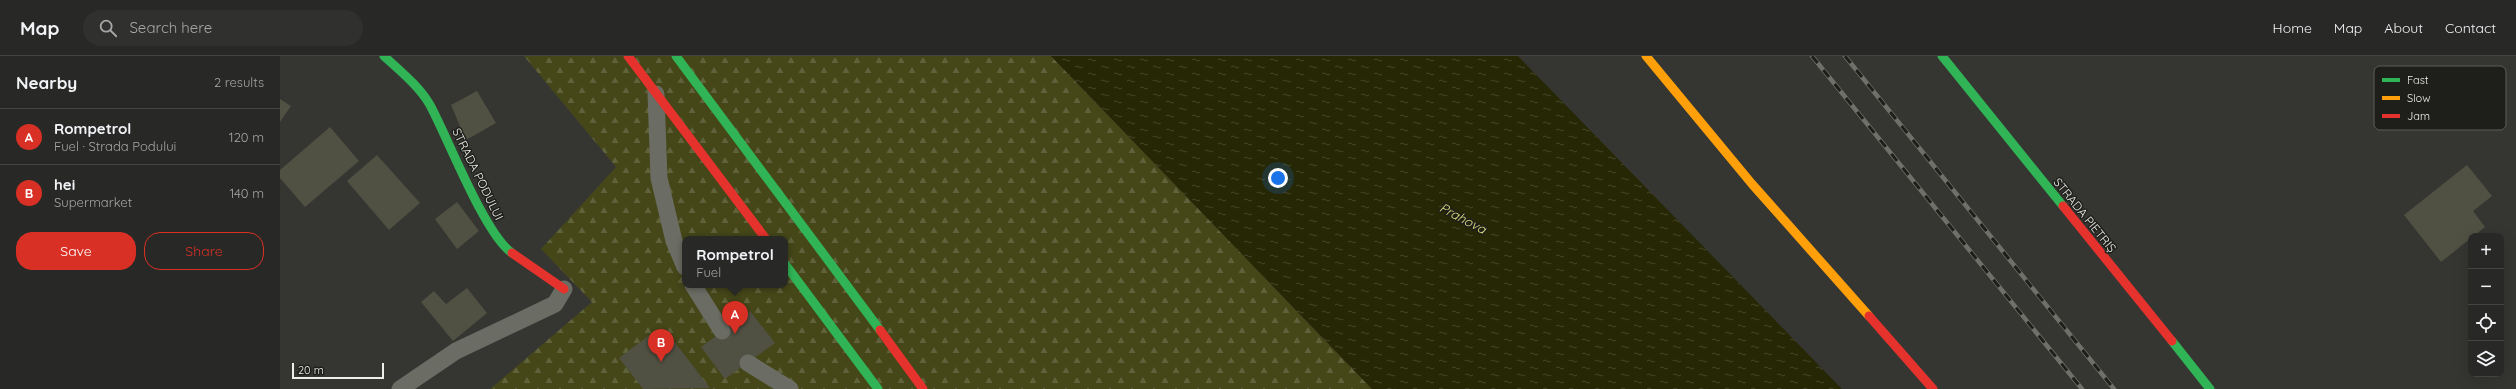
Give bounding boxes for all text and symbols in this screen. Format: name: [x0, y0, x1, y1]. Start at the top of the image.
search box: [83, 10, 363, 46]
text: Map: [20, 16, 59, 40]
icon: search: [97, 17, 119, 39]
text: Search here: [129, 18, 212, 37]
text: Home: [2273, 19, 2312, 37]
text: Map: [2334, 19, 2362, 37]
text: About: [2384, 19, 2423, 37]
text: Contact: [2445, 19, 2496, 37]
legend: [2374, 66, 2506, 130]
text: Nearby: [16, 72, 77, 93]
text: Fast: [2407, 73, 2429, 87]
text: 2 results: [214, 74, 264, 90]
text: Slow: [2407, 91, 2431, 105]
text: Jam: [2407, 109, 2430, 123]
text: Rompetrol: [54, 119, 131, 138]
street label: STRADA PODULUI: [449, 125, 507, 223]
text: A: [25, 129, 33, 145]
text: 120 m: [229, 129, 264, 145]
text: Fuel · Strada Podului: [54, 138, 176, 154]
your location: [1268, 168, 1288, 188]
text: hei: [54, 175, 75, 194]
street label: STRADA PIETRIȘ: [2050, 175, 2120, 255]
text: B: [25, 185, 33, 201]
text: 140 m: [229, 185, 264, 201]
text: Supermarket: [54, 194, 132, 210]
water label: Prahova: [1437, 199, 1490, 237]
button: Save: [16, 232, 136, 270]
button: Share: [144, 232, 264, 270]
map controls: [2468, 233, 2504, 377]
button: +: [2468, 233, 2504, 269]
popup: [682, 236, 788, 288]
text: Rompetrol: [696, 245, 774, 264]
text: Fuel: [696, 264, 721, 280]
button: −: [2468, 269, 2504, 305]
pin: A: [722, 301, 748, 334]
button: locate: [2468, 305, 2504, 341]
pin: B: [648, 329, 674, 362]
button: layers: [2468, 341, 2504, 377]
scale bar: [292, 361, 384, 380]
text: 20 m: [298, 363, 324, 377]

